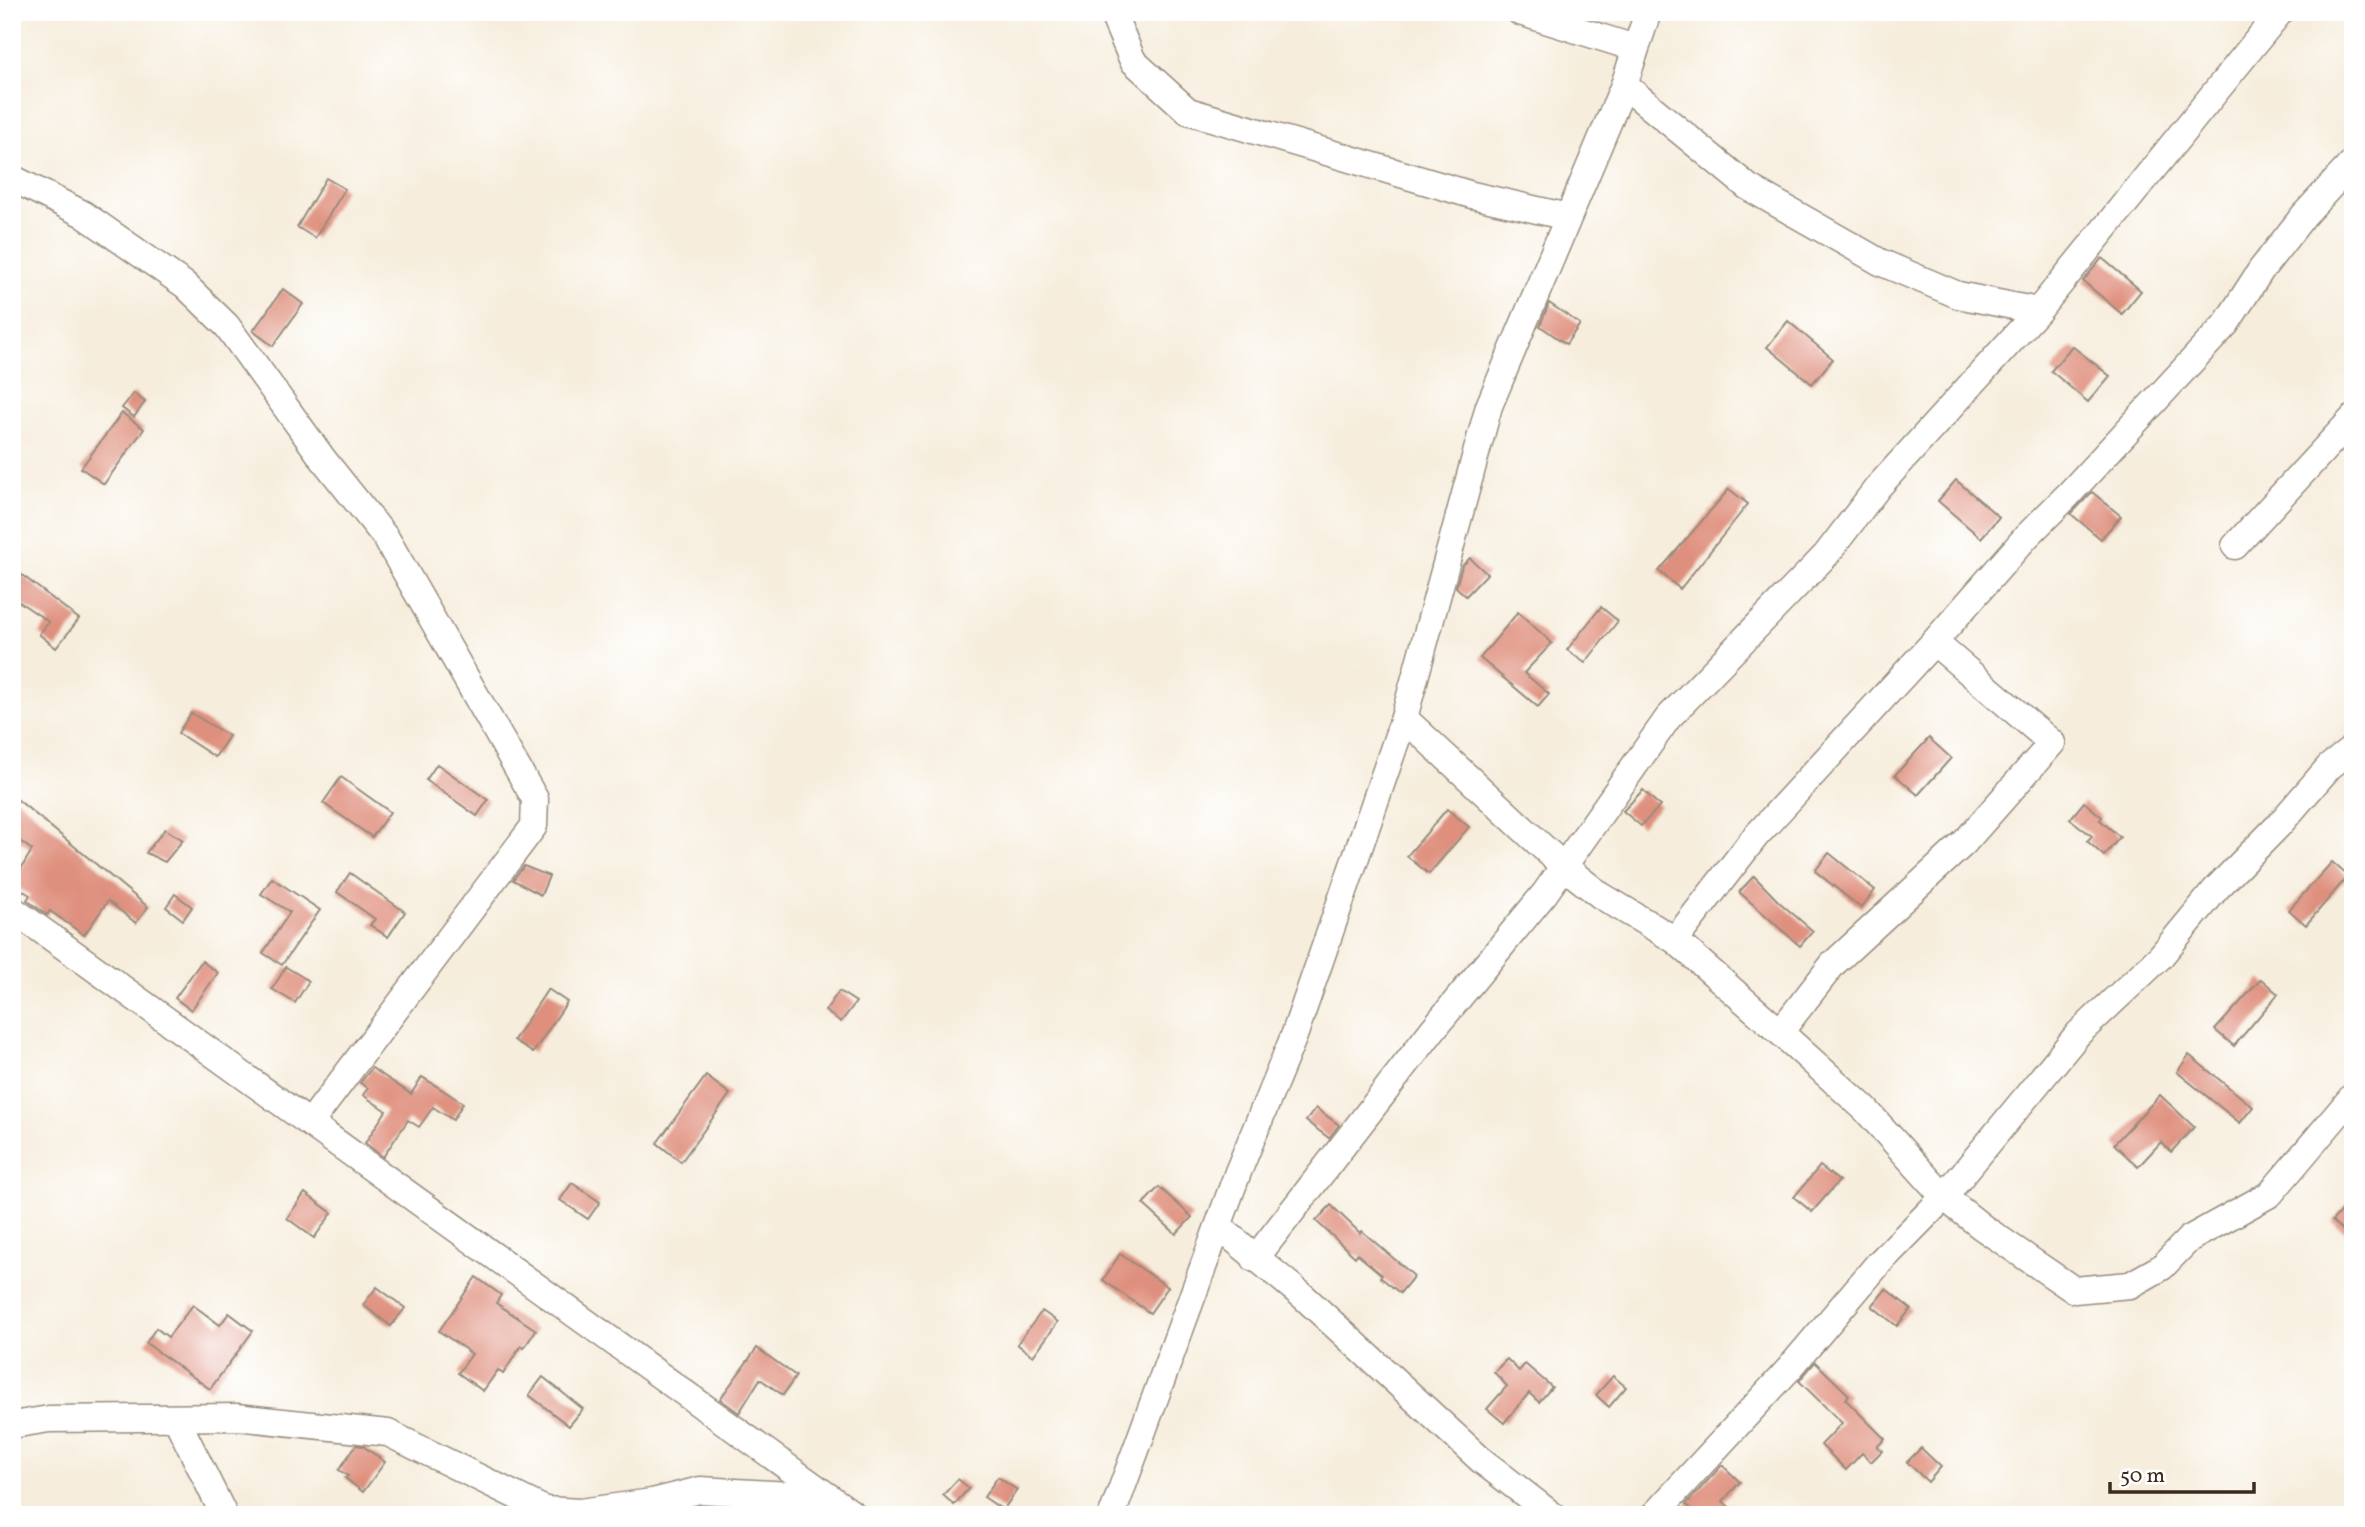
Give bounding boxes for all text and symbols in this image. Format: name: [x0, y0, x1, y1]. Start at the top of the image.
scale bar: [2110, 1450, 2253, 1494]
text: 50 m: [2120, 1462, 2165, 1491]

